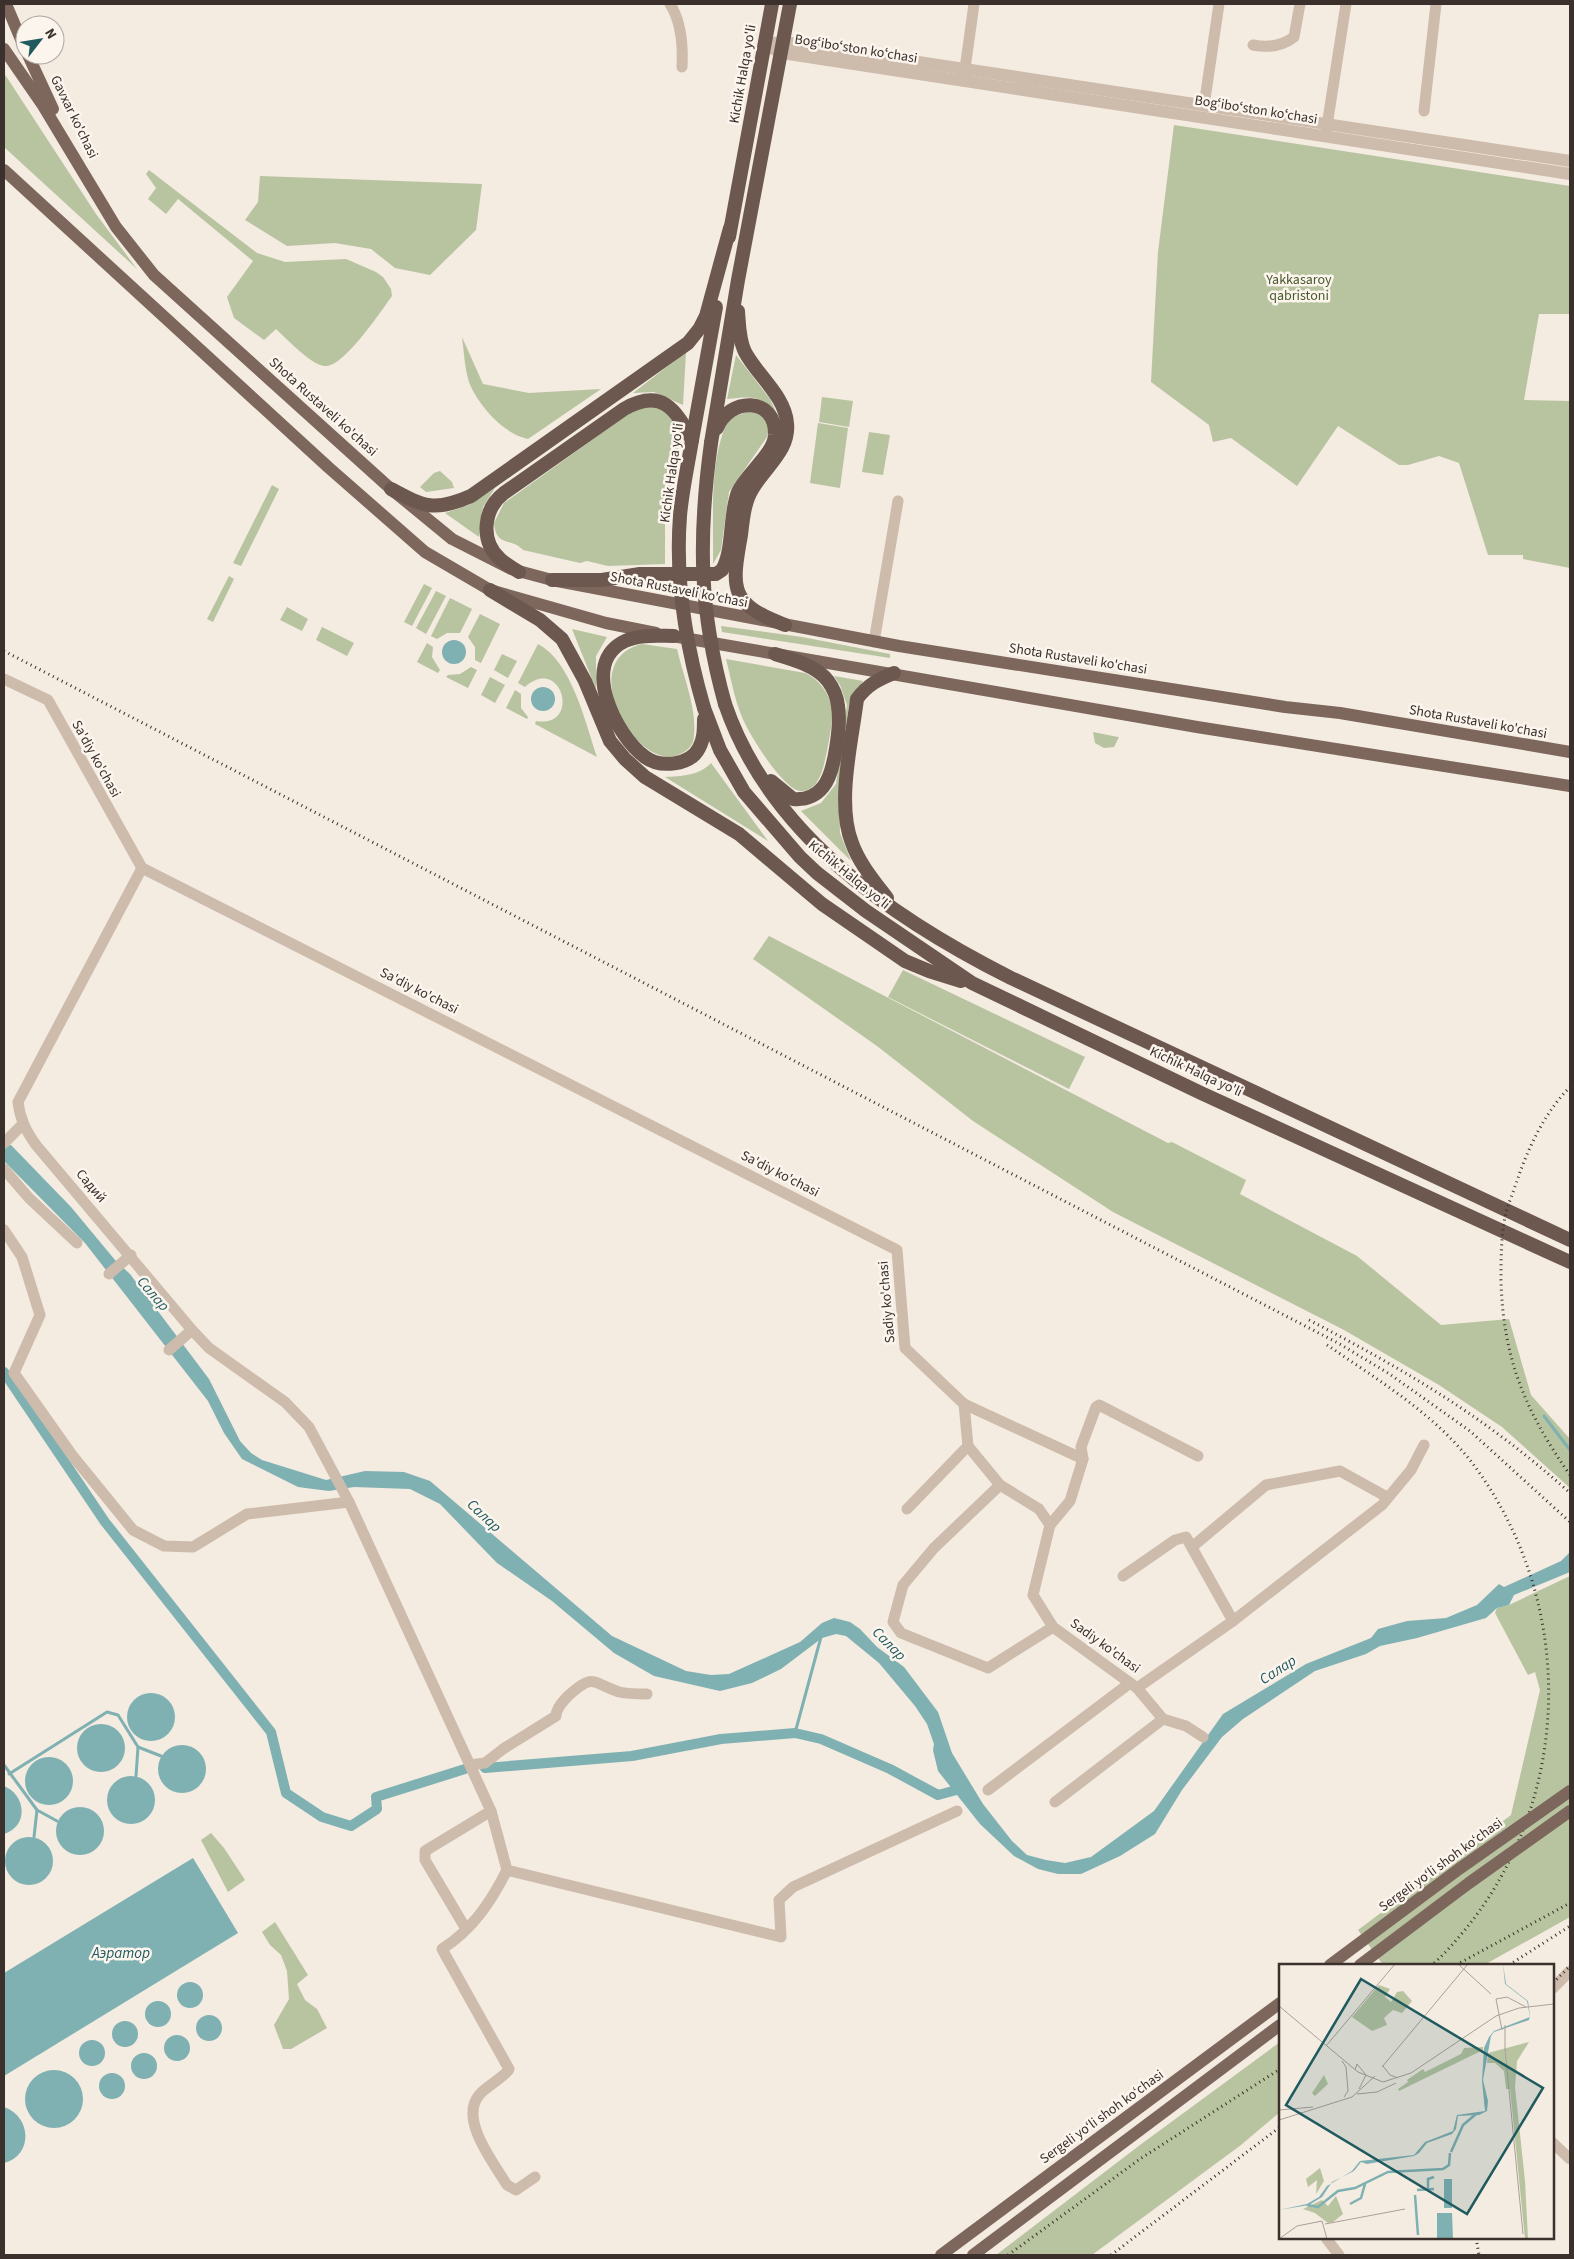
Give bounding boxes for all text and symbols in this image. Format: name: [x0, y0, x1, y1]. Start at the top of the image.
north arrow: [15, 15, 65, 65]
street label: Kichik Halqa yo'li: [724, 23, 762, 125]
text: N: [39, 25, 61, 43]
street label: Bogʻiboʻston koʻchasi: [793, 29, 919, 69]
street label: Gavxar ko'chasi: [45, 72, 103, 162]
street label: Bogʻiboʻston koʻchasi: [1193, 90, 1319, 130]
park label: Yakkasaroy qabristoni: [1265, 270, 1332, 306]
street label: Shota Rustaveli ko'chasi: [264, 353, 382, 461]
street label: Kichik Halqa yo'li: [655, 422, 689, 524]
street label: Shota Rustaveli ko'chasi: [608, 567, 750, 613]
street label: Shota Rustaveli ko'chasi: [1007, 638, 1149, 680]
street label: Shota Rustaveli ko'chasi: [1407, 700, 1549, 744]
street label: Sa'diy ko'chasi: [67, 717, 125, 801]
street label: Kichik Halqa yo'li: [804, 836, 894, 914]
street label: Sa'diy ko'chasi: [376, 963, 462, 1019]
street label: Kichik Halqa yo'li: [1146, 1042, 1246, 1102]
street label: Sa'diy ko'chasi: [737, 1146, 823, 1202]
street label: Садий: [71, 1165, 111, 1207]
street label: Sadiy ko'chasi: [873, 1260, 901, 1344]
water label: Салар: [132, 1272, 174, 1316]
water label: Салар: [462, 1495, 506, 1537]
street label: Sadiy ko'chasi: [1066, 1614, 1144, 1678]
water label: Салар: [867, 1622, 911, 1666]
water label: Салар: [1255, 1650, 1301, 1690]
street label: Sergeli yo‘li shoh ko‘chasi: [1375, 1813, 1507, 1917]
water label: Аэратор: [91, 1943, 150, 1964]
inset map: [1279, 1964, 1554, 2239]
street label: Sergeli yo‘li shoh ko‘chasi: [1036, 2065, 1168, 2169]

